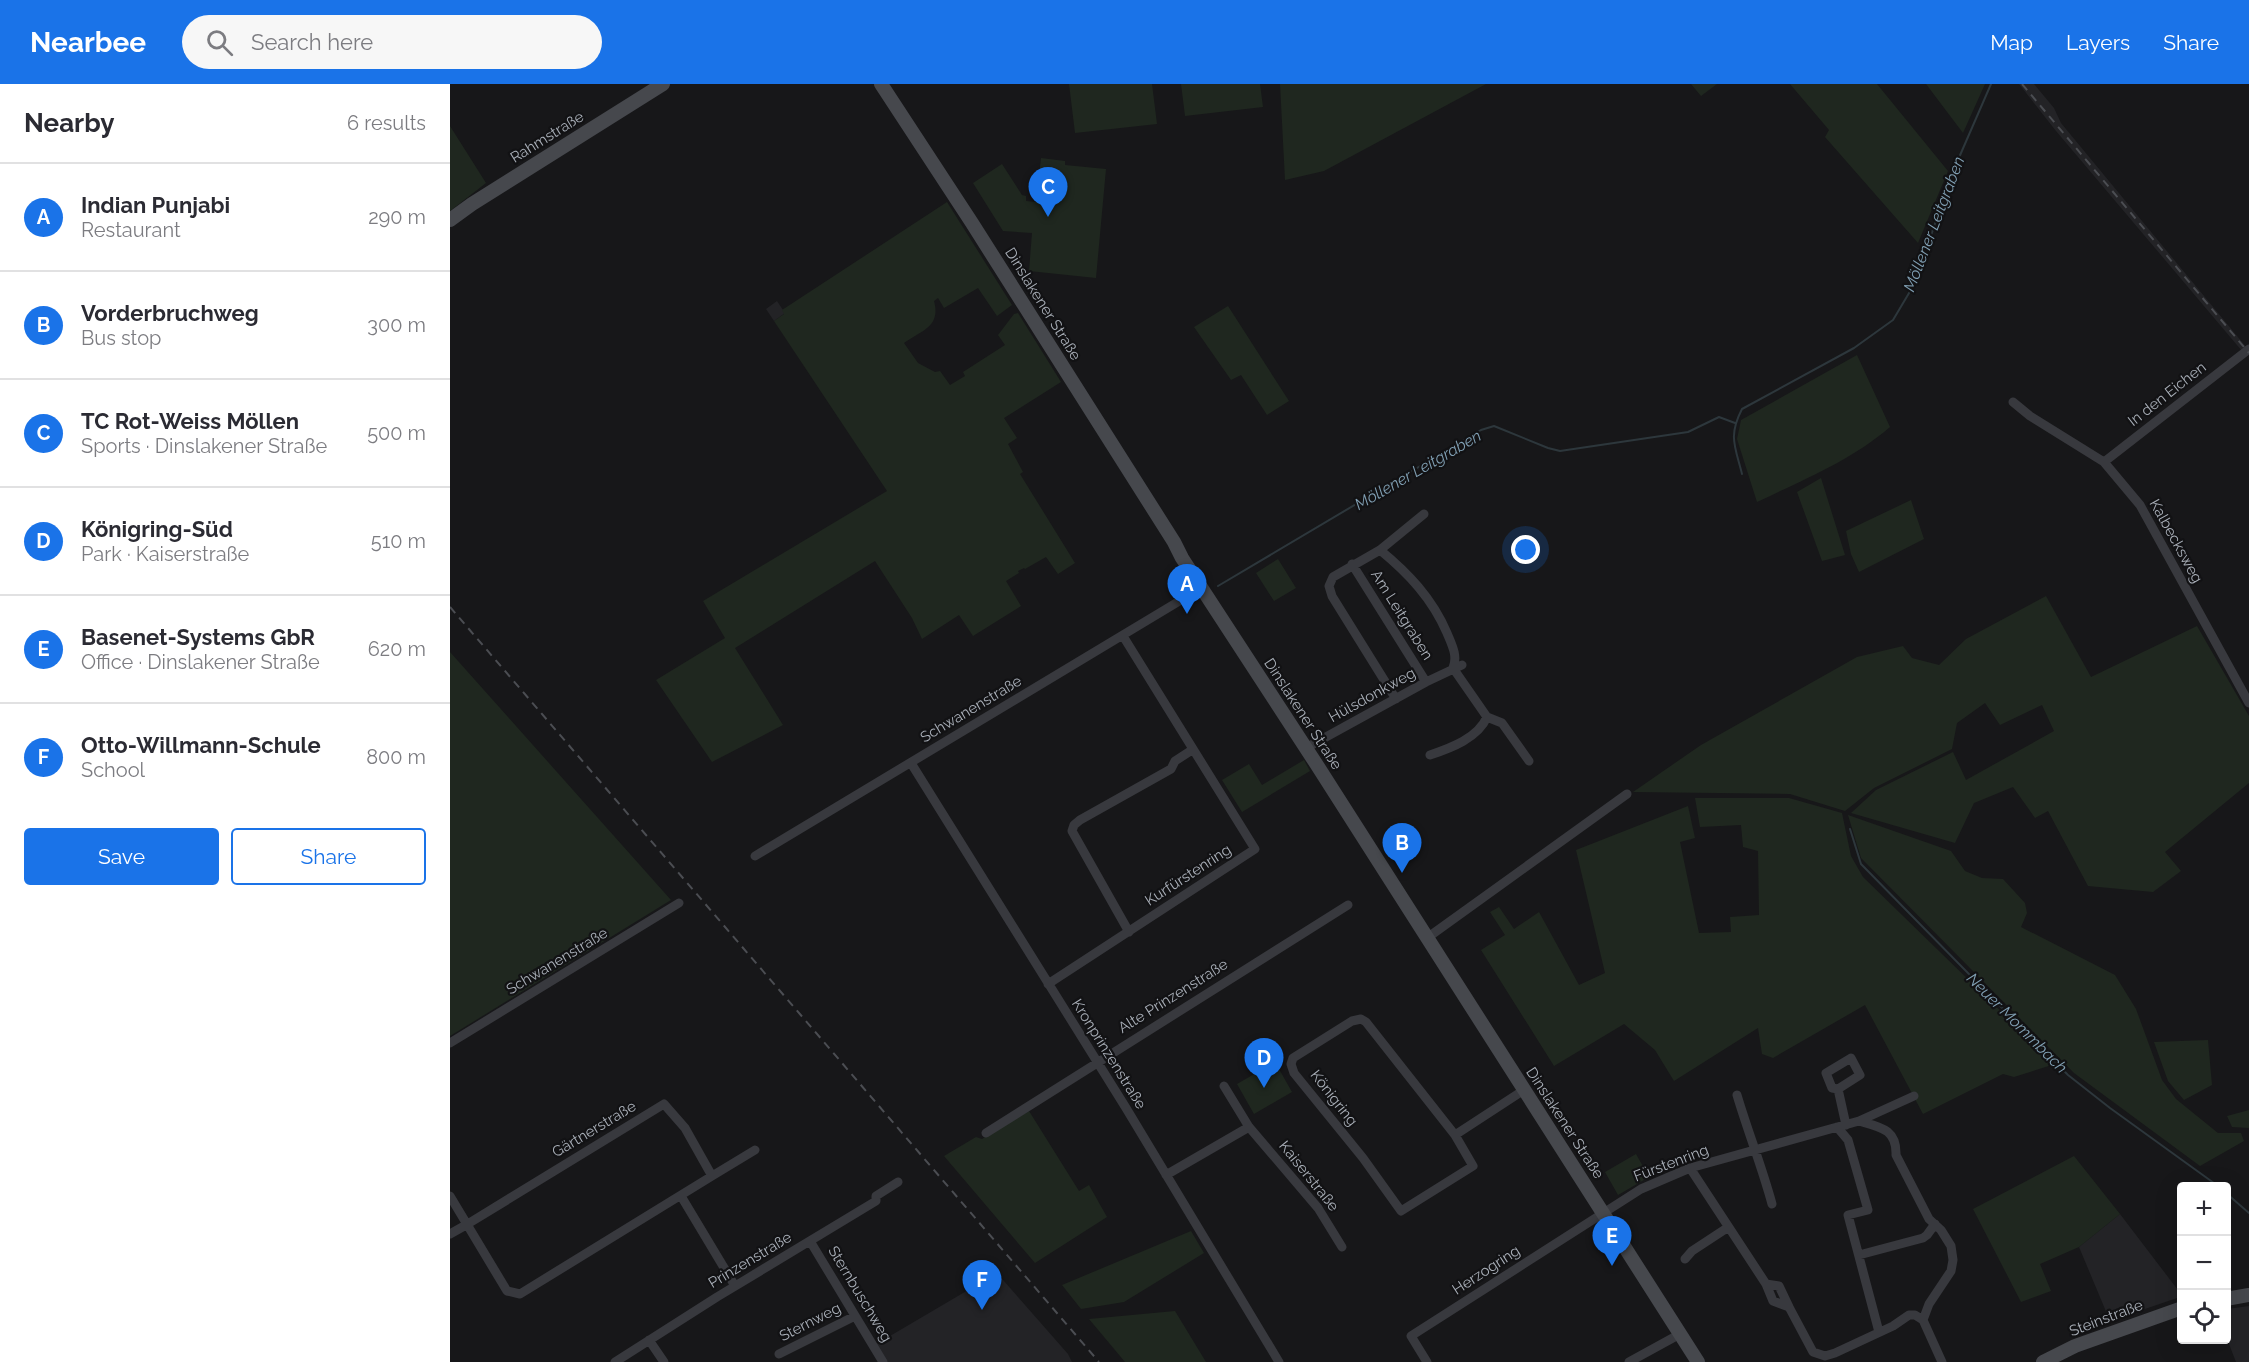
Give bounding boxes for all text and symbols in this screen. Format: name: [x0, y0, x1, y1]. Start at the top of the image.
search box: [182, 15, 602, 69]
text: Nearbee: [30, 26, 146, 59]
icon: search: [203, 26, 236, 59]
text: Search here: [251, 29, 373, 55]
text: Map: [1990, 30, 2033, 55]
text: Layers: [2066, 30, 2130, 55]
text: Share: [2163, 30, 2219, 55]
street label: Rahmstraße: [507, 107, 587, 167]
text: Nearby: [24, 108, 114, 138]
text: 6 results: [347, 111, 426, 135]
water label: Möllener Leitgraben: [1900, 154, 1968, 294]
pin: C: [1028, 168, 1068, 217]
text: Indian Punjabi: [81, 192, 230, 218]
text: A: [37, 205, 50, 229]
text: 290 m: [368, 205, 426, 229]
text: Restaurant: [81, 218, 181, 242]
street label: Dinslakener Straße: [1001, 244, 1085, 364]
text: Vorderbruchweg: [81, 300, 259, 326]
text: B: [37, 313, 50, 337]
text: 300 m: [367, 313, 426, 337]
text: Bus stop: [81, 326, 161, 350]
street label: In den Eichen: [2124, 358, 2210, 430]
text: TC Rot-Weiss Möllen: [81, 408, 299, 434]
text: C: [37, 421, 50, 445]
text: 500 m: [367, 421, 426, 445]
water label: Möllener Leitgraben: [1351, 426, 1485, 514]
text: Sports · Dinslakener Straße: [81, 434, 327, 458]
street label: Kalbecksweg: [2146, 496, 2206, 586]
text: Königring-Süd: [81, 516, 233, 542]
text: D: [36, 529, 51, 553]
text: 510 m: [371, 529, 426, 553]
your location: [1511, 535, 1540, 564]
text: Park · Kaiserstraße: [81, 542, 249, 566]
pin: A: [1168, 564, 1206, 614]
street label: Am Leitgraben: [1367, 567, 1437, 663]
text: Basenet-Systems GbR: [81, 624, 315, 650]
text: E: [37, 637, 50, 661]
text: 620 m: [368, 637, 426, 661]
text: Office · Dinslakener Straße: [81, 650, 320, 674]
street label: Dinslakener Straße: [1260, 655, 1346, 773]
street label: Hülsdonkweg: [1326, 664, 1418, 726]
street label: Schwanenstraße: [917, 672, 1025, 746]
text: Otto-Willmann-Schule: [81, 732, 321, 758]
text: F: [38, 745, 49, 769]
text: 800 m: [366, 745, 426, 769]
text: School: [81, 758, 145, 782]
pin: B: [1382, 824, 1422, 873]
button: Save: [24, 828, 219, 885]
button: Share: [231, 828, 426, 885]
street label: Kurfürstenring: [1142, 841, 1234, 909]
street label: Schwanenstraße: [503, 924, 611, 998]
street label: Alte Prinzenstraße: [1115, 955, 1231, 1037]
water label: Neuer Mommbach: [1963, 969, 2071, 1077]
street label: Kronprinzenstraße: [1068, 996, 1150, 1113]
pin: D: [1244, 1038, 1284, 1088]
street label: Dinslakener Straße: [1522, 1064, 1608, 1182]
street label: Königring: [1307, 1066, 1361, 1130]
street label: Gärtnerstraße: [549, 1097, 639, 1161]
street label: Kaiserstraße: [1275, 1137, 1343, 1215]
street label: Fürstenring: [1631, 1140, 1711, 1186]
map controls: [2177, 1182, 2231, 1344]
button: +: [2177, 1182, 2231, 1236]
pin: E: [1592, 1216, 1632, 1266]
street label: Prinzenstraße: [705, 1228, 795, 1292]
button: −: [2177, 1236, 2231, 1290]
street label: Herzogring: [1449, 1241, 1523, 1299]
street label: Sternbuschweg: [824, 1243, 896, 1345]
pin: F: [962, 1260, 1002, 1310]
button: locate: [2177, 1290, 2231, 1344]
street label: Steinstraße: [2067, 1296, 2146, 1340]
street label: Sternweg: [776, 1299, 844, 1345]

